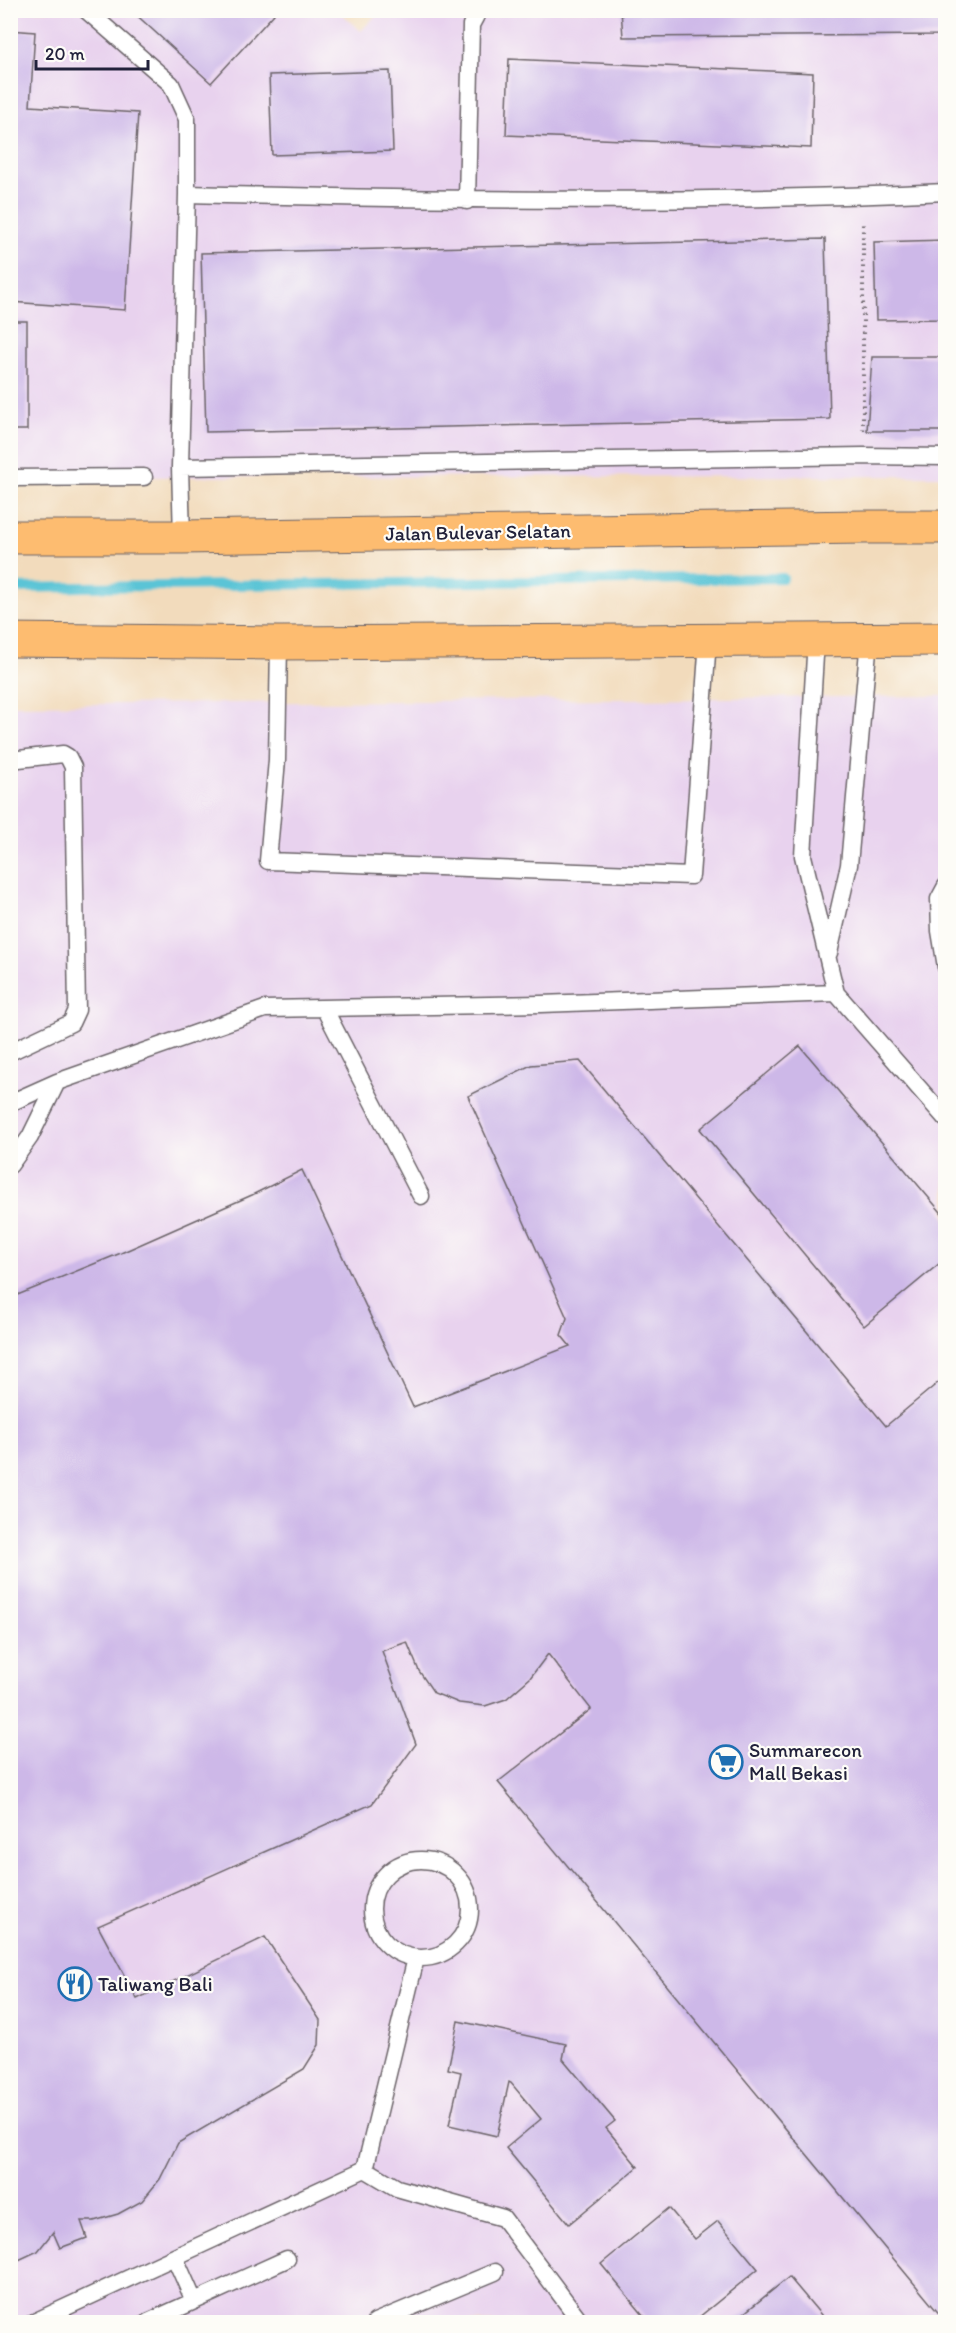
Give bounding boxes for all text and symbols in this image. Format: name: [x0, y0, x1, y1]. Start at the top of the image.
scale bar: [36, 33, 148, 71]
text: 20 m: [45, 43, 85, 65]
street label: Jalan Bulevar Selatan: [385, 518, 571, 546]
place label: Summarecon Mall Bekasi: [749, 1738, 862, 1785]
supermarket icon: Summarecon Mall Bekasi: [708, 1744, 744, 1780]
restaurant icon: Taliwang Bali: [57, 1966, 93, 2002]
place label: Taliwang Bali: [98, 1972, 213, 1996]

